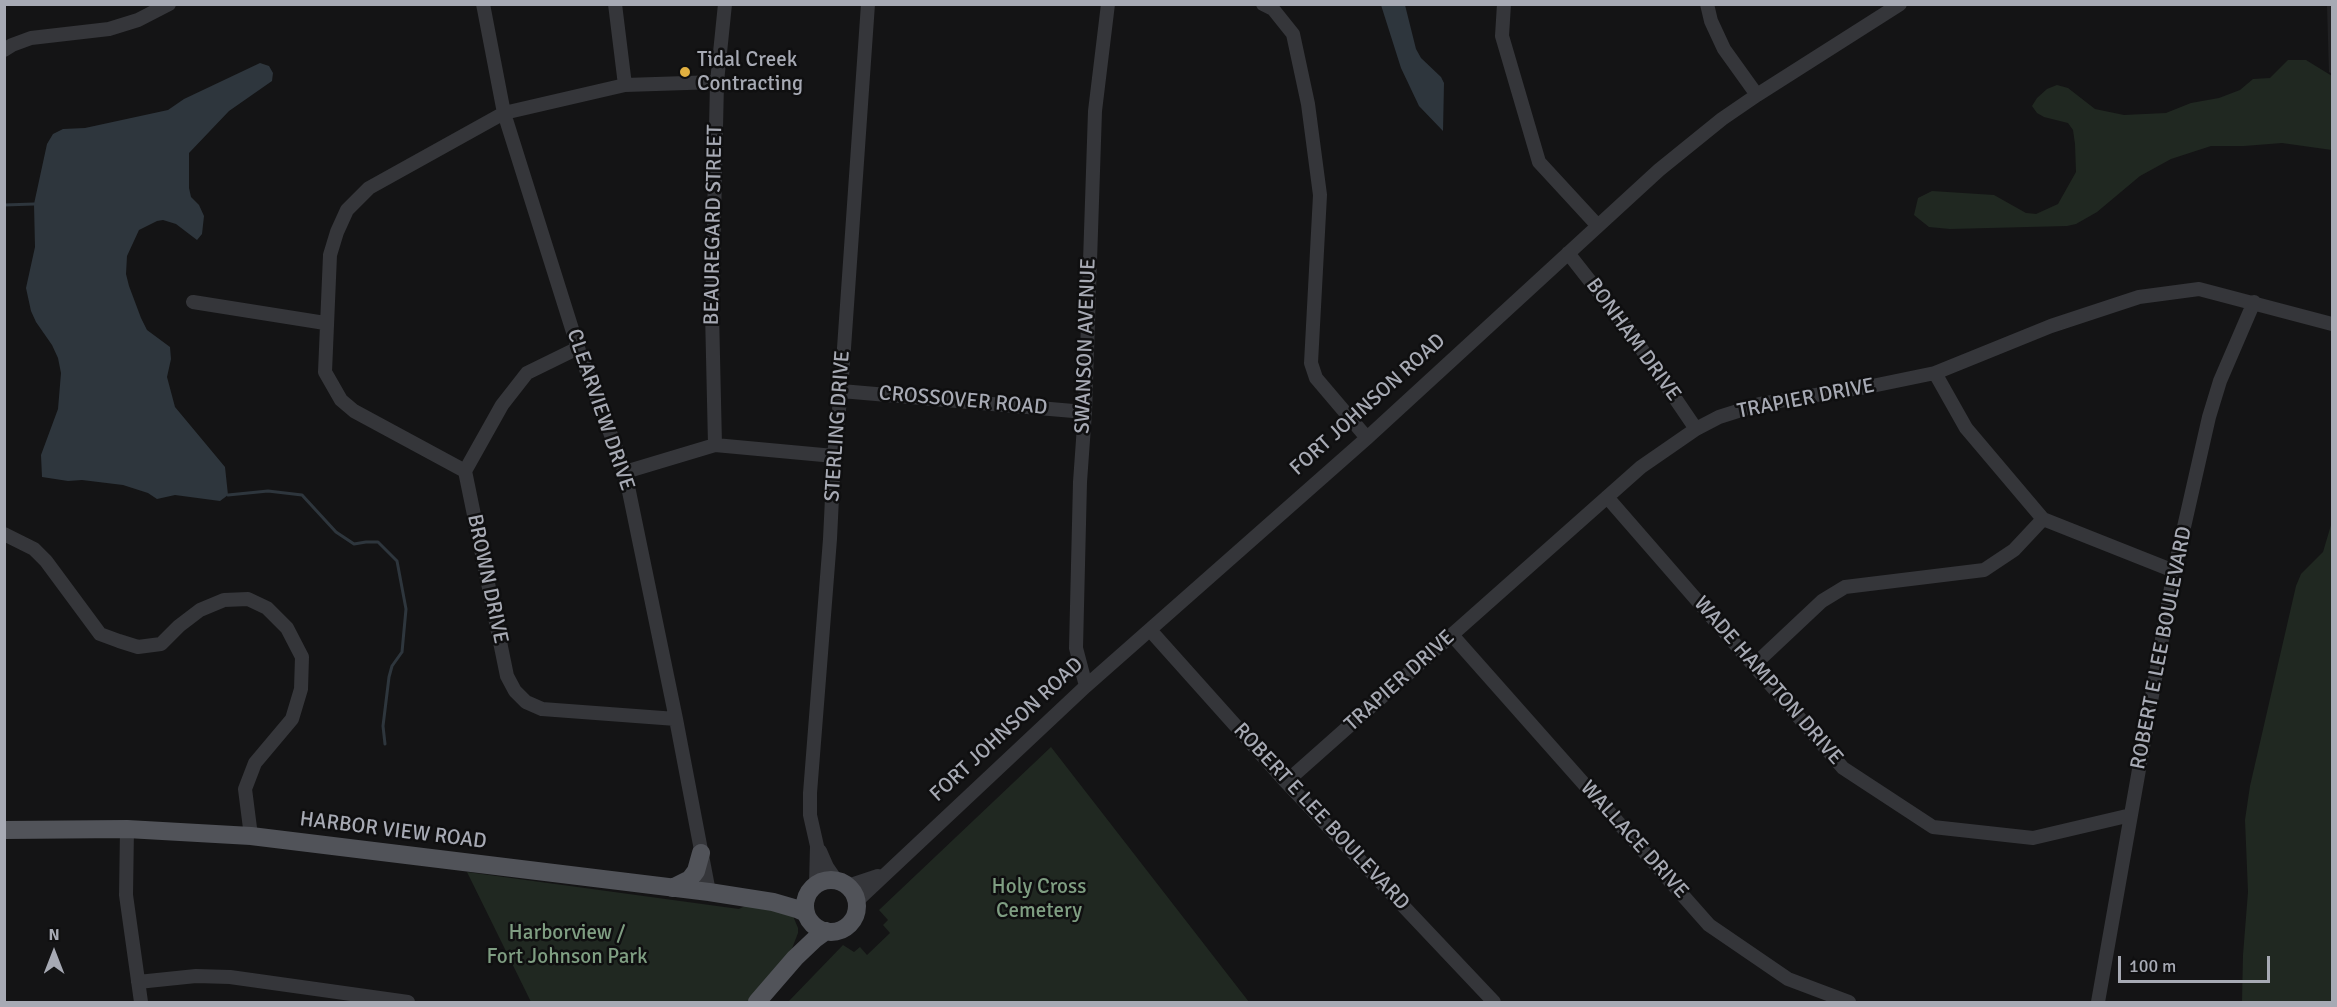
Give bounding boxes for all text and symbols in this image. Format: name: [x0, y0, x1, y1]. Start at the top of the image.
place label: Tidal Creek Contracting: [697, 47, 803, 97]
marker: Tidal Creek Contracting: [678, 65, 692, 79]
street label: BEAUREGARD STREET: [700, 124, 728, 326]
street label: SWANSON AVENUE: [1070, 258, 1102, 434]
street label: BONHAM DRIVE: [1580, 274, 1686, 406]
street label: CLEARVIEW DRIVE: [561, 326, 639, 494]
street label: FORT JOHNSON ROAD: [1285, 329, 1451, 481]
street label: STERLING DRIVE: [820, 350, 856, 502]
street label: TRAPIER DRIVE: [1735, 373, 1877, 425]
street label: CROSSOVER ROAD: [878, 381, 1048, 421]
street label: BROWN DRIVE: [461, 512, 513, 646]
street label: ROBERT E LEE BOULEVARD: [2126, 524, 2198, 772]
street label: WADE HAMPTON DRIVE: [1688, 592, 1848, 770]
street label: TRAPIER DRIVE: [1340, 625, 1460, 737]
street label: FORT JOHNSON ROAD: [925, 653, 1089, 807]
street label: ROBERT E LEE BOULEVARD: [1228, 718, 1414, 916]
street label: WALLACE DRIVE: [1575, 776, 1693, 904]
street label: HARBOR VIEW ROAD: [298, 807, 488, 855]
park label: Holy Cross Cemetery: [992, 874, 1086, 924]
park label: Harborview / Fort Johnson Park: [486, 920, 648, 970]
north arrow: [24, 923, 84, 983]
text: N: [48, 925, 60, 945]
scale bar: [2121, 944, 2272, 982]
text: 100 m: [2129, 955, 2176, 977]

